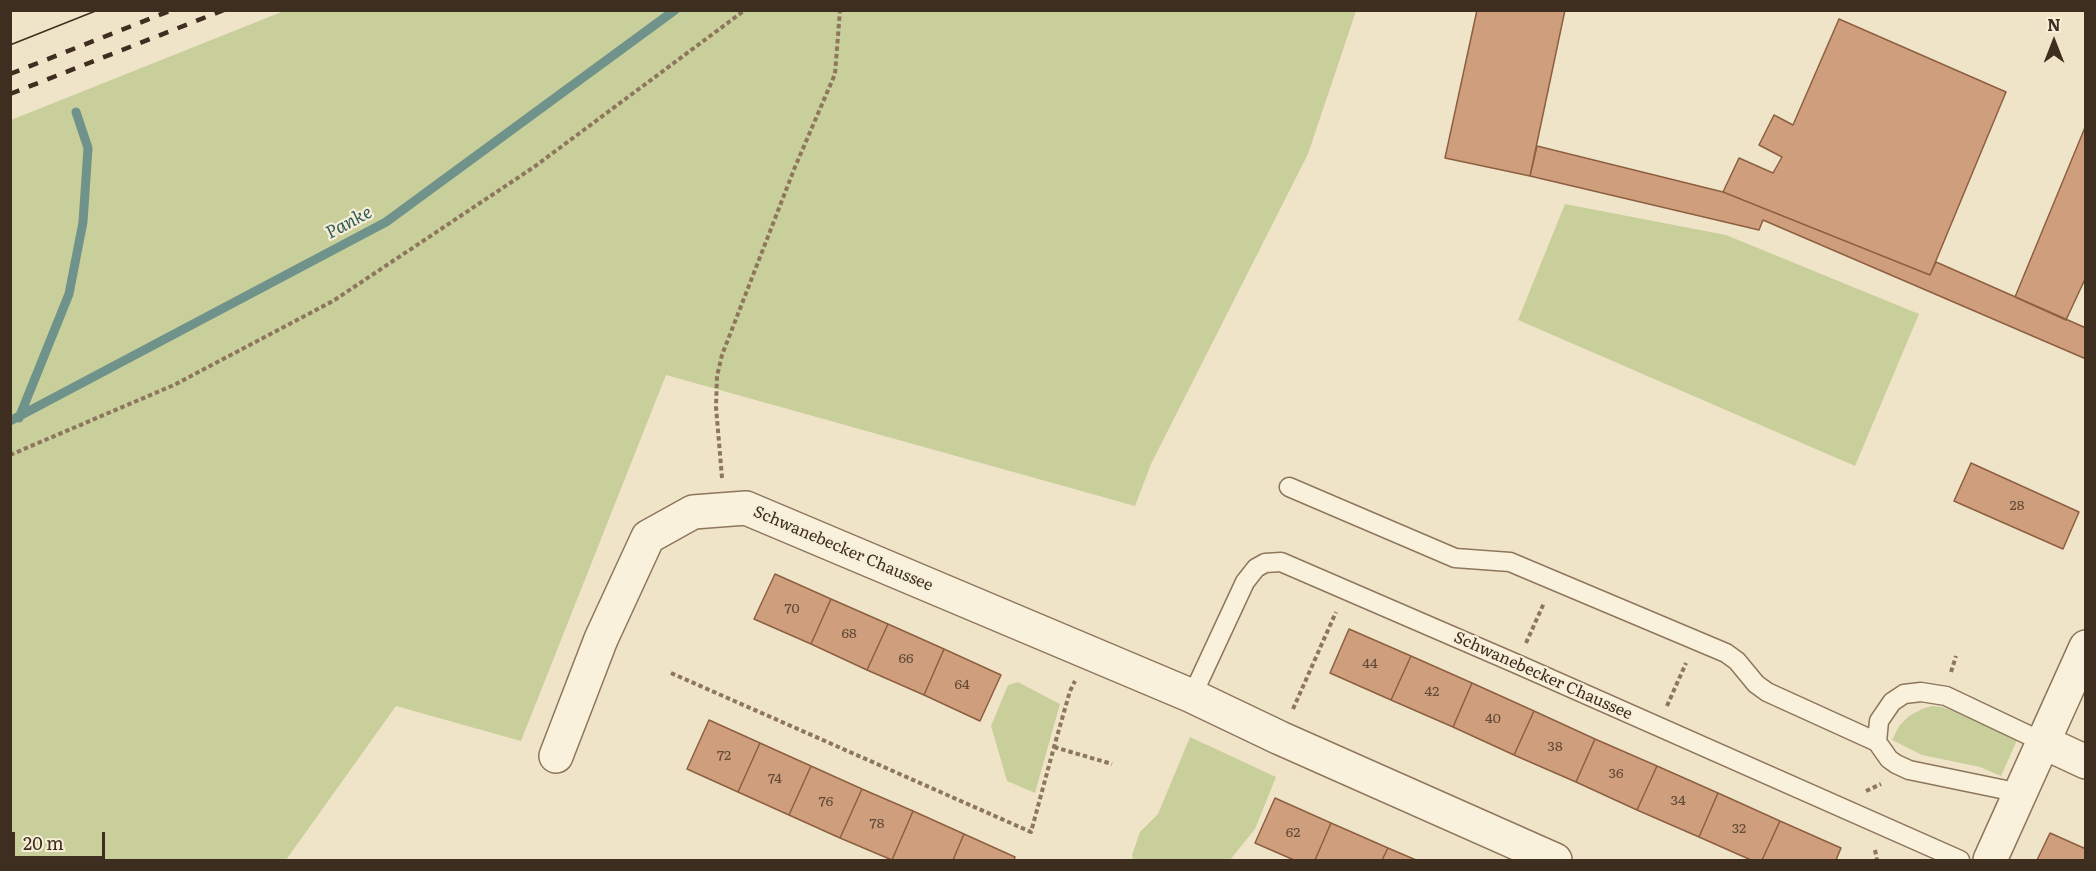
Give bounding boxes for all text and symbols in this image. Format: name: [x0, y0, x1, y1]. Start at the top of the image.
north arrow: [2024, 12, 2084, 72]
text: N: [2047, 12, 2061, 36]
water label: Panke: [322, 202, 376, 244]
house number: 28: [2010, 498, 2024, 514]
street label: Schwanebecker Chaussee: [750, 502, 936, 596]
house number: 70: [784, 601, 800, 617]
house number: 68: [841, 626, 857, 642]
street label: Schwanebecker Chaussee: [1451, 628, 1635, 724]
house number: 66: [898, 651, 914, 667]
house number: 44: [1362, 656, 1378, 672]
house number: 64: [954, 677, 970, 693]
house number: 42: [1425, 684, 1439, 700]
house number: 40: [1485, 711, 1501, 727]
house number: 38: [1547, 739, 1563, 755]
house number: 72: [717, 748, 731, 764]
house number: 36: [1608, 766, 1624, 782]
house number: 74: [768, 771, 782, 787]
house number: 34: [1670, 793, 1686, 809]
house number: 76: [819, 794, 833, 810]
house number: 78: [870, 816, 884, 832]
scale bar: [15, 820, 108, 858]
house number: 32: [1732, 821, 1746, 837]
house number: 62: [1286, 825, 1300, 841]
text: 20 m: [23, 829, 64, 856]

